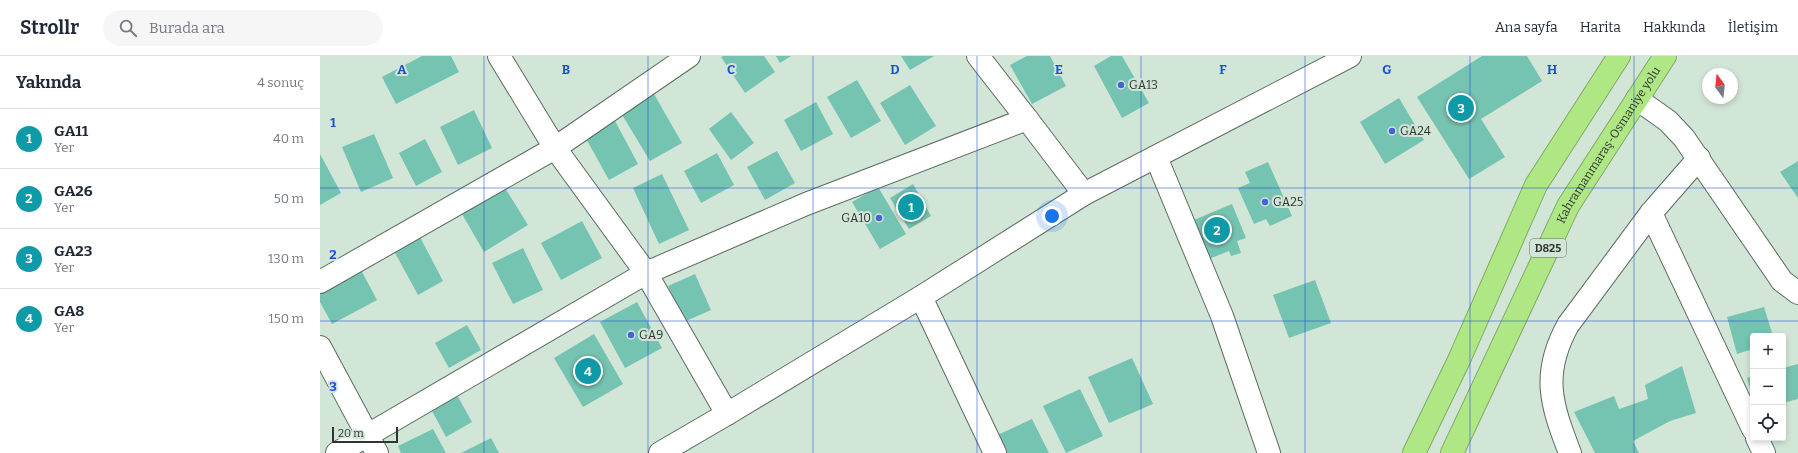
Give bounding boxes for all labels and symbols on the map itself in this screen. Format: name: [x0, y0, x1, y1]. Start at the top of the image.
text: A: [397, 62, 407, 77]
text: B: [562, 62, 570, 77]
text: C: [727, 62, 735, 77]
text: D: [890, 62, 900, 77]
text: E: [1055, 62, 1063, 77]
text: F: [1219, 62, 1227, 77]
text: G: [1382, 62, 1392, 77]
text: H: [1547, 62, 1557, 77]
street label: Kahramanmaraş-Osmaniye yolu: [1554, 64, 1664, 226]
north arrow: [1702, 68, 1738, 104]
place label: GA13: [1129, 78, 1158, 92]
marker: GA13: [1116, 80, 1126, 90]
pin: 3: [1448, 93, 1474, 123]
text: 1: [330, 115, 336, 130]
place label: GA24: [1400, 124, 1431, 138]
marker: GA24: [1387, 126, 1397, 136]
pin: 1: [898, 192, 924, 222]
place label: GA25: [1273, 195, 1303, 209]
marker: GA25: [1260, 197, 1270, 207]
your location: [1042, 206, 1062, 226]
place label: GA10: [841, 211, 871, 225]
marker: GA10: [874, 213, 884, 223]
pin: 2: [1204, 215, 1230, 245]
road number: D825: [1530, 239, 1566, 257]
text: 2: [329, 247, 337, 262]
place label: GA9: [639, 328, 663, 342]
marker: GA9: [626, 330, 636, 340]
pin: 4: [575, 356, 601, 386]
text: 3: [329, 379, 337, 394]
scale bar: [332, 425, 398, 444]

